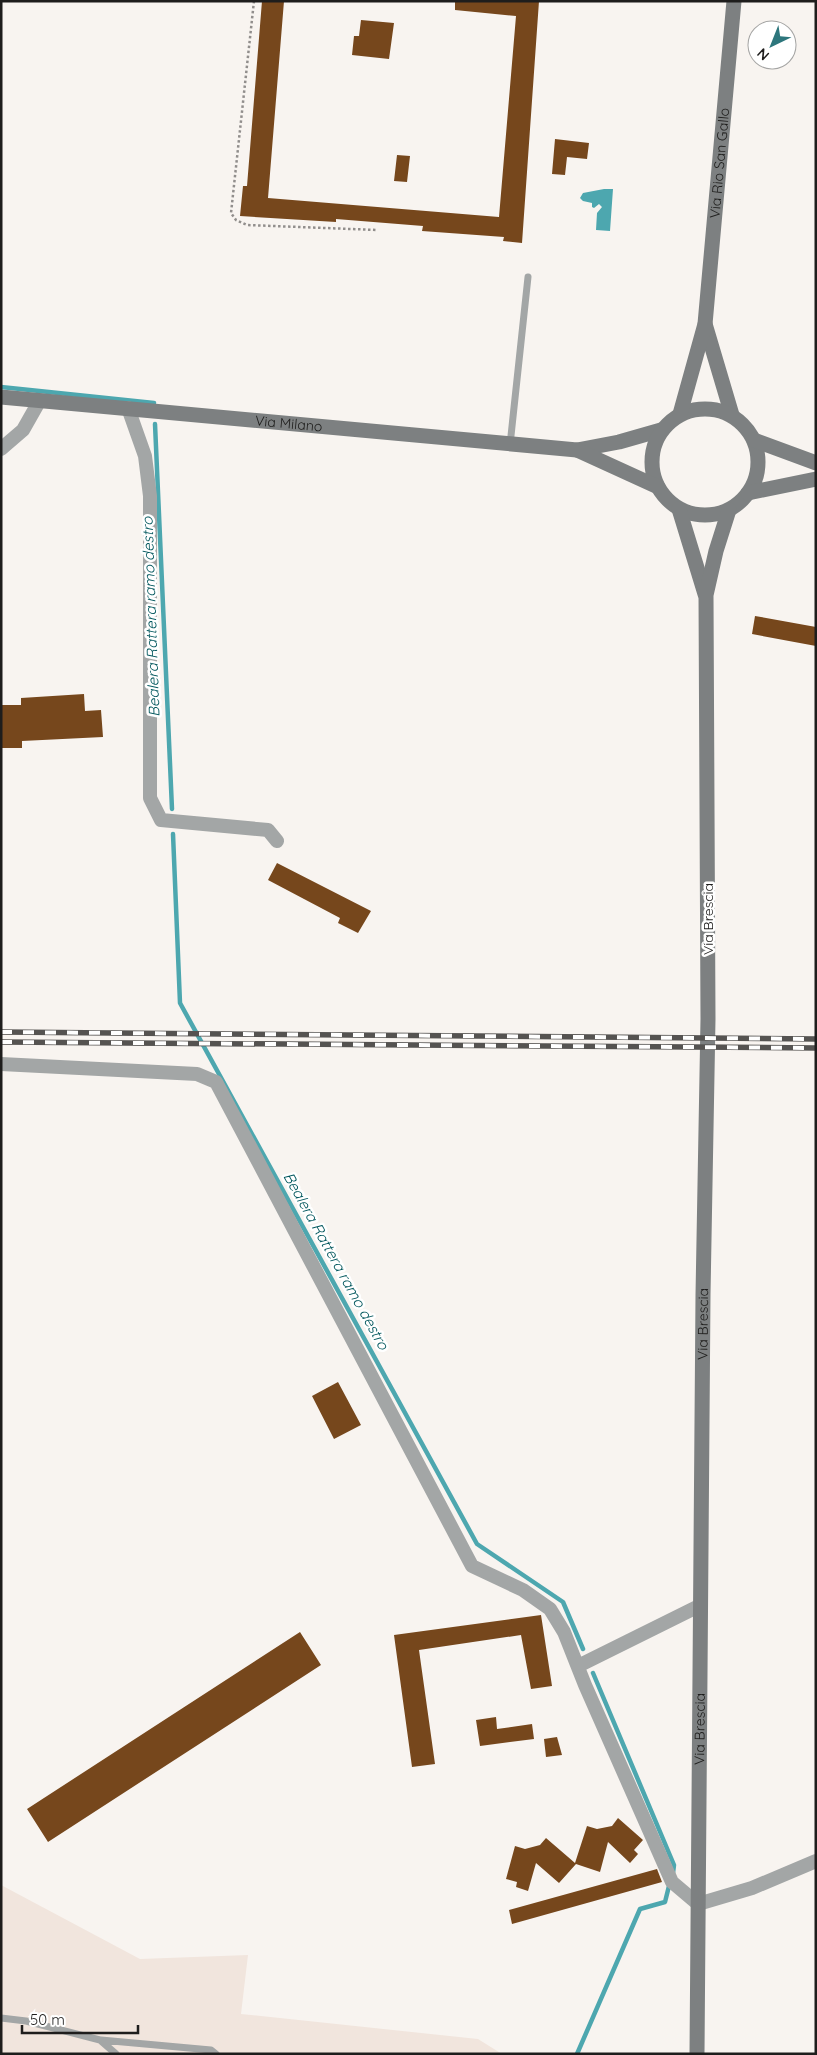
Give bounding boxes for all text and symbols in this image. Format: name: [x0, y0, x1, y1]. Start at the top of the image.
north arrow: [747, 20, 797, 70]
text: N: [753, 44, 773, 65]
street label: Via Rio San Gallo: [706, 107, 733, 219]
street label: Via Milano: [254, 411, 323, 436]
water label: Bealera Rattera ramo destro: [137, 516, 163, 717]
street label: Via Brescia: [699, 883, 717, 955]
water label: Bealera Rattera ramo destro: [280, 1169, 394, 1354]
street label: Via Brescia: [693, 1288, 712, 1360]
street label: Via Brescia: [690, 1693, 709, 1765]
scale bar: [22, 2002, 139, 2034]
text: 50 m: [30, 2010, 65, 2029]

